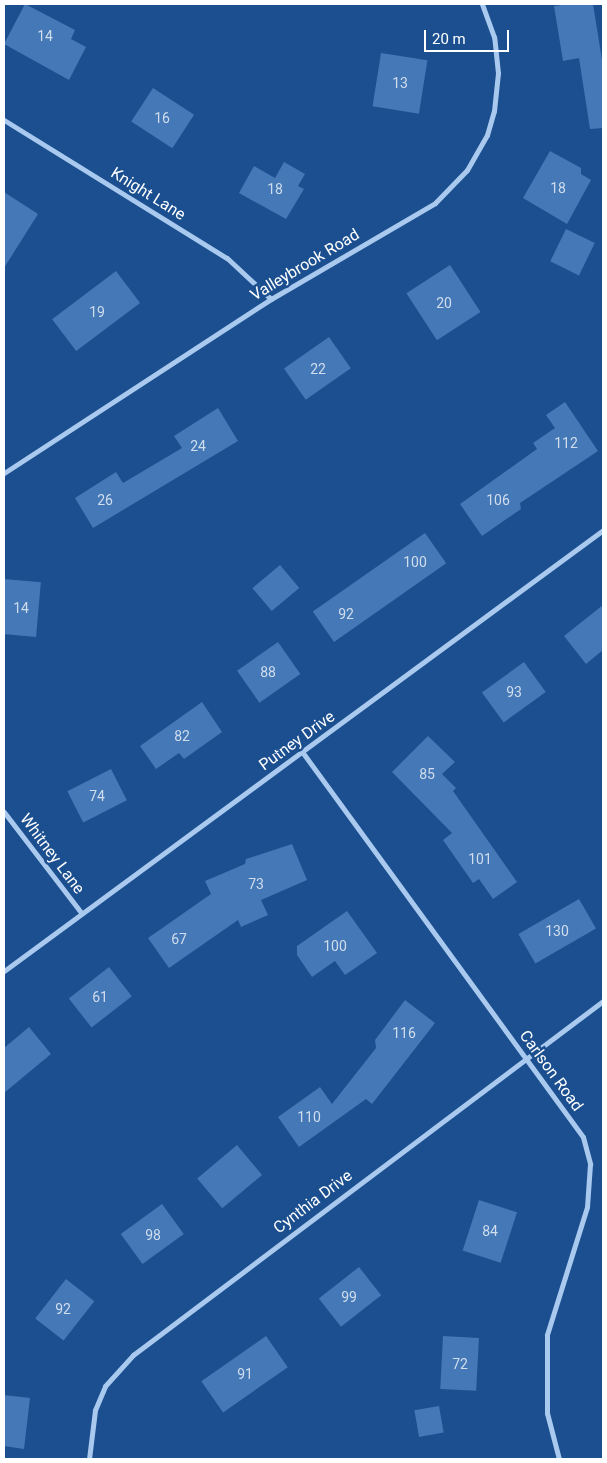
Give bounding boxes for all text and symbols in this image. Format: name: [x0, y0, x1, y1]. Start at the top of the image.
scale bar: [427, 20, 512, 52]
house number: 14: [37, 28, 53, 44]
text: 20 m: [432, 30, 466, 48]
house number: 13: [392, 75, 408, 91]
house number: 16: [154, 110, 170, 126]
street label: Knight Lane: [107, 164, 189, 224]
house number: 18: [550, 180, 566, 196]
house number: 18: [267, 181, 283, 197]
street label: Valleybrook Road: [247, 225, 363, 305]
house number: 20: [436, 295, 452, 311]
house number: 19: [89, 304, 105, 320]
house number: 22: [310, 361, 326, 377]
house number: 112: [554, 435, 578, 451]
house number: 24: [190, 438, 206, 454]
house number: 26: [97, 492, 113, 508]
house number: 106: [486, 492, 510, 508]
house number: 100: [403, 554, 427, 570]
house number: 14: [13, 600, 29, 616]
house number: 92: [338, 606, 354, 622]
house number: 88: [260, 664, 276, 680]
house number: 93: [506, 684, 522, 700]
street label: Putney Drive: [255, 707, 339, 775]
house number: 82: [174, 728, 190, 744]
house number: 85: [419, 766, 435, 782]
house number: 74: [89, 788, 105, 804]
street label: Whitney Lane: [16, 810, 88, 898]
house number: 101: [468, 851, 492, 867]
house number: 73: [248, 876, 264, 892]
house number: 130: [545, 923, 569, 939]
house number: 67: [171, 931, 187, 947]
house number: 100: [323, 938, 347, 954]
house number: 61: [92, 989, 108, 1005]
house number: 116: [392, 1025, 416, 1041]
street label: Carlson Road: [515, 1027, 587, 1115]
house number: 110: [297, 1109, 321, 1125]
street label: Cynthia Drive: [270, 1166, 356, 1238]
house number: 84: [482, 1223, 498, 1239]
house number: 98: [145, 1227, 161, 1243]
house number: 99: [341, 1289, 357, 1305]
house number: 92: [55, 1301, 71, 1317]
house number: 72: [452, 1356, 468, 1372]
house number: 91: [237, 1366, 253, 1382]

